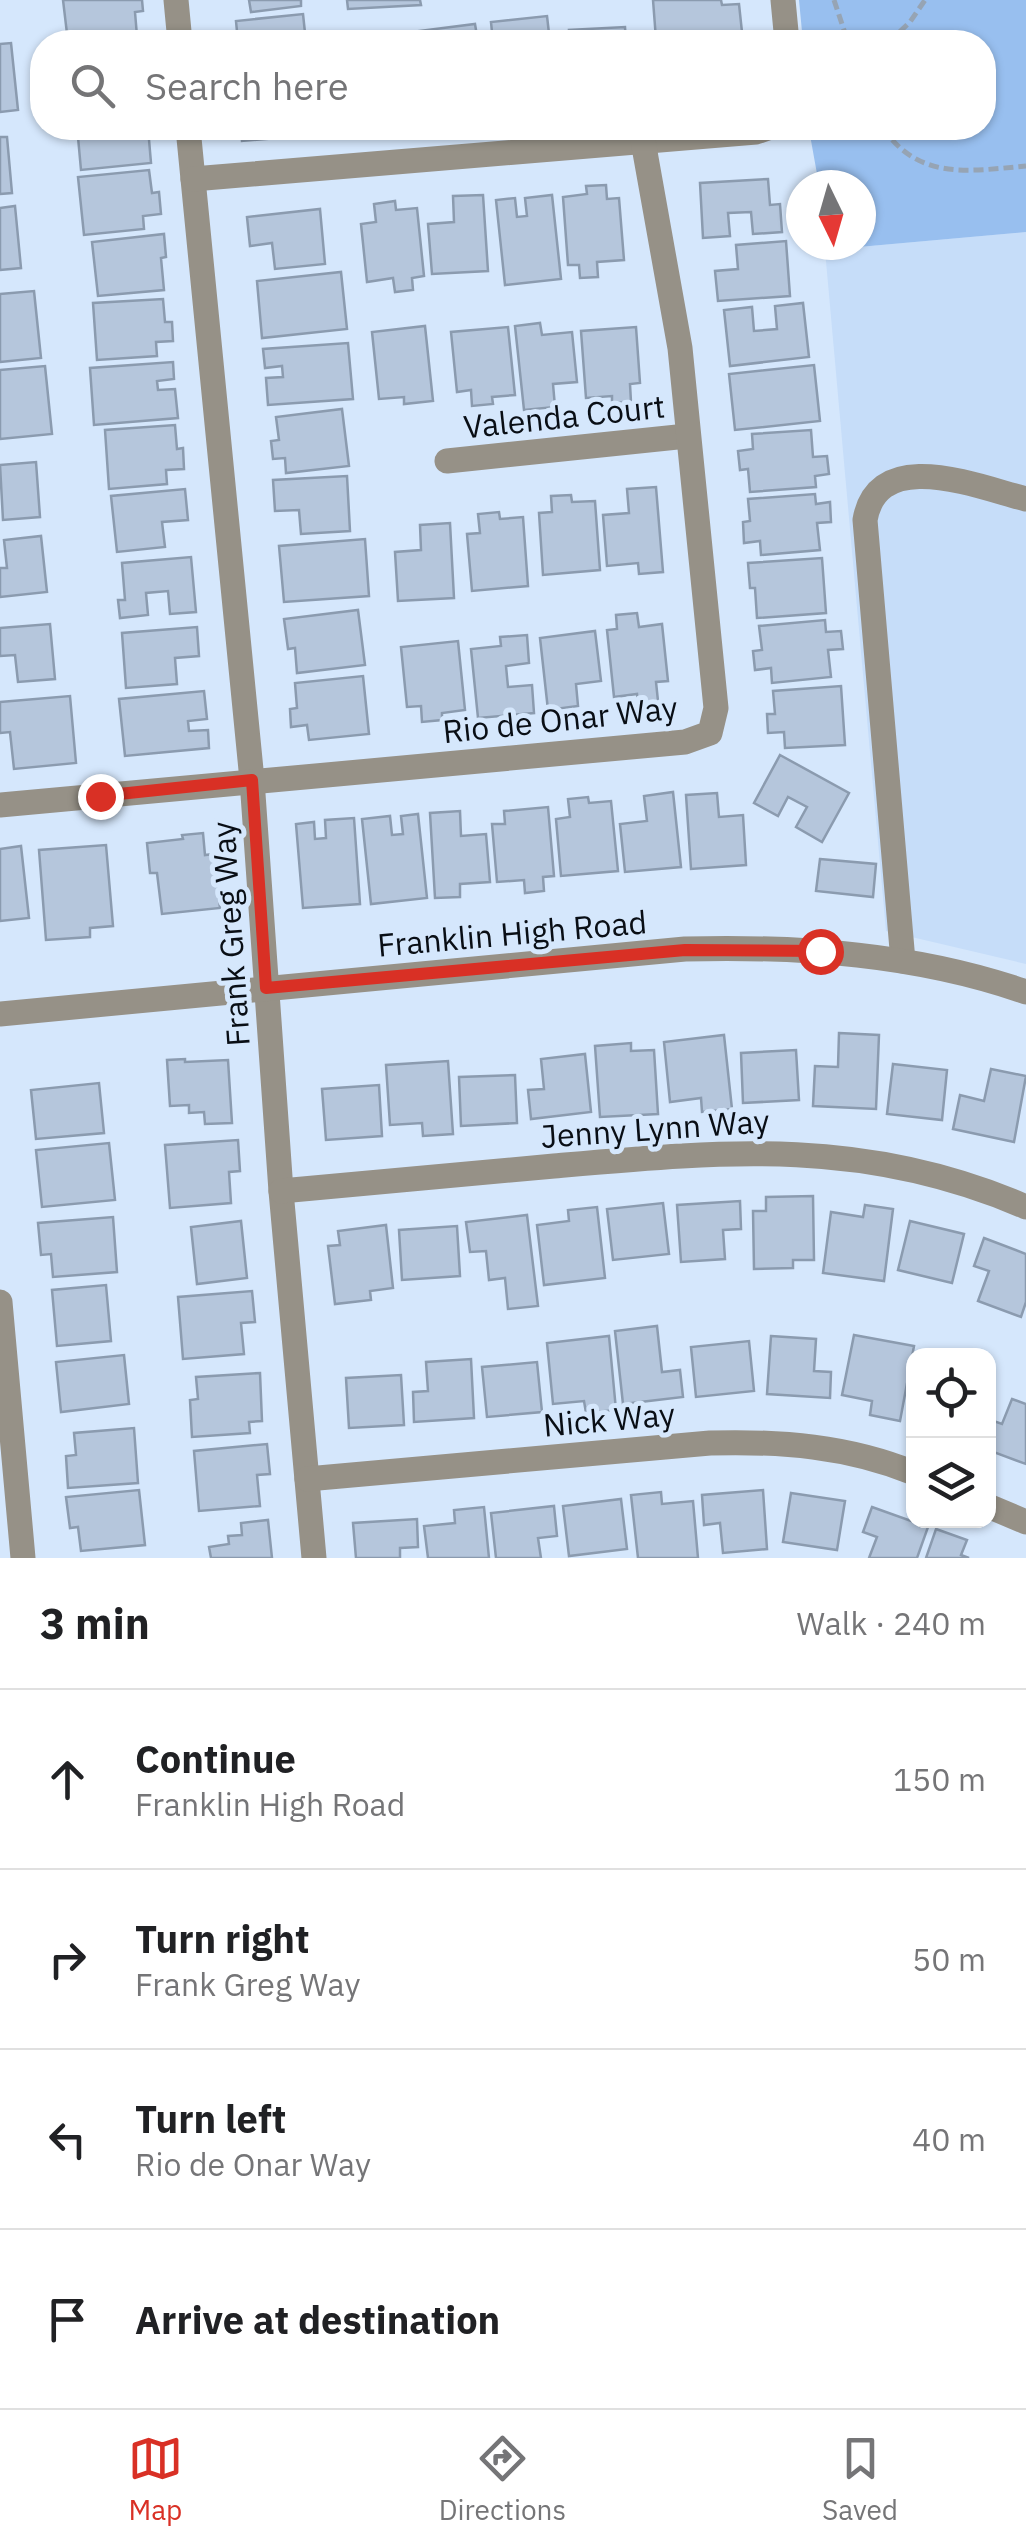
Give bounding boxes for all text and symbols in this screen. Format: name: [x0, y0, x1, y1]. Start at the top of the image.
search box: [30, 30, 996, 140]
icon: search: [65, 58, 120, 113]
text: Search here: [145, 61, 349, 110]
north arrow: [786, 170, 876, 260]
street label: Valenda Court: [461, 385, 667, 447]
street label: Rio de Onar Way: [440, 686, 680, 752]
route end: [78, 774, 124, 820]
street label: Frank Greg Way: [201, 820, 259, 1048]
street label: Franklin High Road: [376, 900, 648, 966]
route start: [798, 929, 844, 975]
street label: Jenny Lynn Way: [539, 1099, 771, 1157]
map controls: [906, 1348, 996, 1528]
button: locate: [906, 1348, 996, 1438]
street label: Nick Way: [541, 1392, 677, 1446]
button: layers: [906, 1438, 996, 1528]
text: 3 min: [40, 1596, 150, 1651]
text: Walk · 240 m: [797, 1602, 986, 1644]
text: Continue: [135, 1734, 296, 1783]
icon: ahead: [40, 1752, 95, 1807]
text: 150 m: [893, 1758, 986, 1800]
text: Franklin High Road: [135, 1783, 405, 1825]
text: Turn right: [135, 1914, 310, 1963]
icon: right: [40, 1932, 95, 1987]
text: 50 m: [912, 1938, 986, 1980]
text: Frank Greg Way: [135, 1963, 360, 2005]
text: Turn left: [135, 2094, 286, 2143]
icon: left: [40, 2112, 95, 2167]
text: 40 m: [912, 2118, 986, 2160]
text: Rio de Onar Way: [135, 2143, 371, 2185]
icon: arrive: [40, 2292, 95, 2347]
text: Arrive at destination: [135, 2295, 500, 2344]
tab: Map: [128, 2431, 183, 2528]
tab: Directions: [439, 2431, 566, 2528]
tab: Saved: [822, 2431, 898, 2528]

